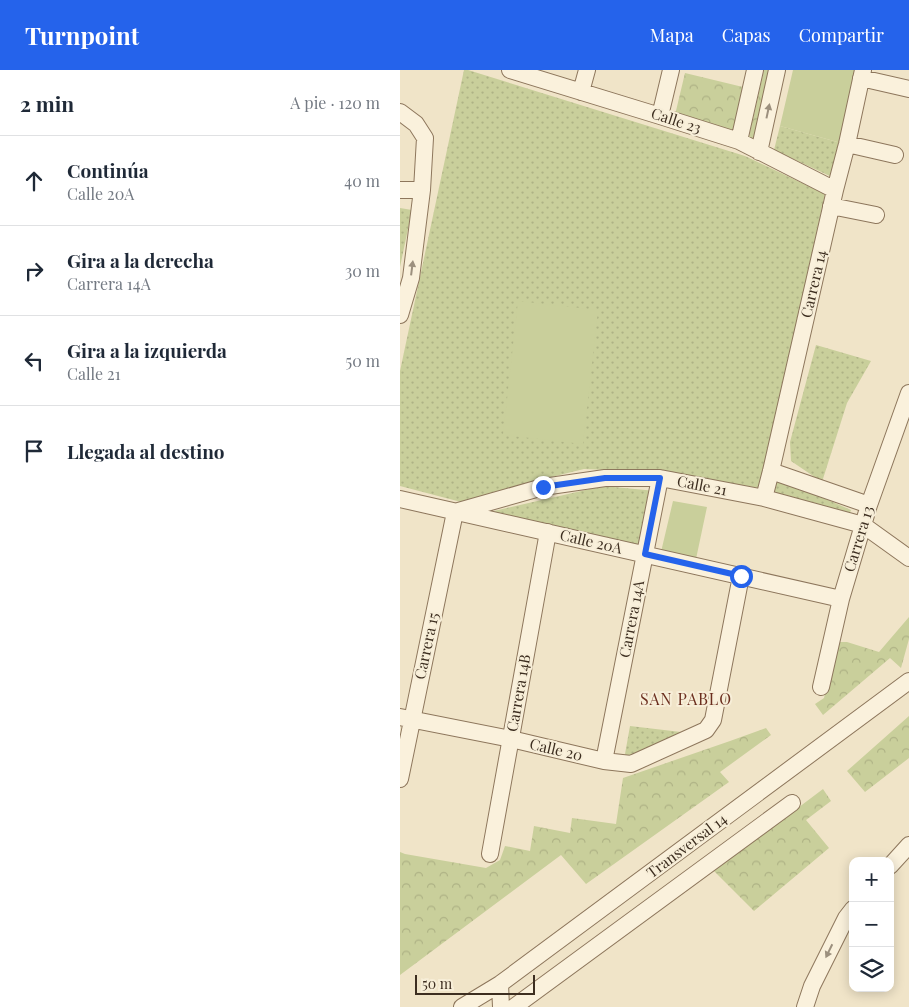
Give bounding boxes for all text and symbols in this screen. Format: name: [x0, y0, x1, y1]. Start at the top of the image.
text: Turnpoint: [25, 19, 139, 51]
text: Mapa: [650, 23, 694, 47]
text: Capas: [722, 23, 771, 47]
text: Compartir: [799, 23, 884, 47]
text: 2 min: [20, 89, 74, 117]
text: A pie · 120 m: [290, 92, 380, 113]
street label: Calle 23: [649, 103, 704, 138]
one-way arrow: [764, 103, 772, 119]
text: Continúa: [67, 157, 149, 183]
icon: ahead: [20, 167, 48, 195]
text: 40 m: [344, 170, 380, 191]
text: Calle 20A: [67, 183, 134, 204]
text: Gira a la derecha: [67, 247, 214, 273]
street label: Carrera 14: [796, 248, 831, 320]
icon: right: [20, 257, 48, 285]
text: 30 m: [345, 260, 380, 281]
one-way arrow: [408, 260, 416, 276]
text: Carrera 14A: [67, 273, 151, 294]
text: Gira a la izquierda: [67, 337, 227, 363]
icon: left: [20, 347, 48, 375]
text: 50 m: [346, 350, 380, 371]
text: Calle 21: [67, 363, 121, 384]
icon: arrive: [20, 437, 48, 465]
text: Llegada al destino: [67, 438, 225, 464]
street label: Calle 21: [676, 470, 729, 500]
route end: [532, 476, 555, 499]
street label: Carrera 13: [839, 503, 878, 574]
street label: Calle 20A: [558, 524, 625, 558]
route start: [730, 565, 753, 588]
street label: Carrera 14A: [614, 578, 648, 659]
street label: Carrera 15: [409, 611, 443, 681]
street label: Carrera 14B: [501, 652, 535, 733]
district label: SAN PABLO: [640, 688, 732, 709]
street label: Calle 20: [528, 733, 585, 765]
street label: Transversal 14: [642, 808, 731, 882]
map controls: [849, 857, 894, 992]
button: +: [849, 857, 894, 902]
button: −: [849, 902, 894, 947]
one-way arrow: [825, 944, 833, 959]
button: layers: [849, 947, 894, 992]
scale bar: [415, 972, 535, 995]
text: 50 m: [422, 974, 452, 993]

